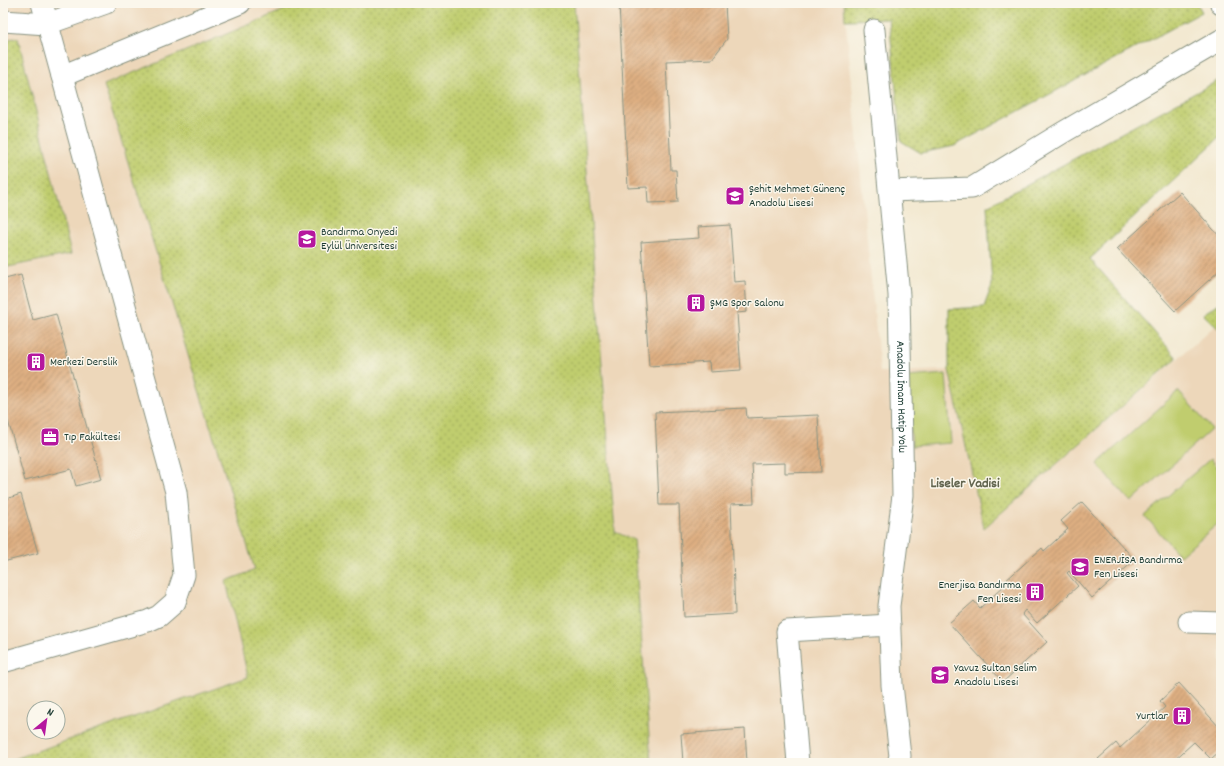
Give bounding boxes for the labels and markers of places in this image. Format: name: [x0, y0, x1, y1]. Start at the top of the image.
place label: Şehit Mehmet Günenç Anadolu Lisesi: [749, 181, 845, 212]
school or university icon: Şehit Mehmet Günenç Anadolu Lisesi: [724, 185, 746, 207]
place label: Bandırma Onyedi Eylül Üniversitesi: [321, 224, 397, 255]
school or university icon: Bandırma Onyedi Eylül Üniversitesi: [296, 228, 318, 250]
building icon: ŞMG Spor Salonu: [685, 292, 707, 314]
place label: ŞMG Spor Salonu: [710, 295, 784, 312]
building icon: Merkezi Derslik: [25, 351, 47, 373]
place label: Merkezi Derslik: [50, 354, 117, 371]
office icon: Tıp Fakültesi: [39, 426, 61, 448]
place label: Tıp Fakültesi: [64, 429, 120, 446]
place label: ENERJİSA Bandırma Fen Lisesi: [1094, 552, 1182, 583]
school or university icon: ENERJİSA Bandırma Fen Lisesi: [1069, 556, 1091, 578]
place label: Enerjisa Bandırma Fen Lisesi: [938, 577, 1021, 608]
building icon: Enerjisa Bandırma Fen Lisesi: [1024, 581, 1046, 603]
place label: Yavuz Sultan Selim Anadolu Lisesi: [954, 660, 1037, 691]
school or university icon: Yavuz Sultan Selim Anadolu Lisesi: [929, 664, 951, 686]
building icon: Yurtlar: [1171, 705, 1193, 727]
place label: Yurtlar: [1137, 708, 1169, 725]

